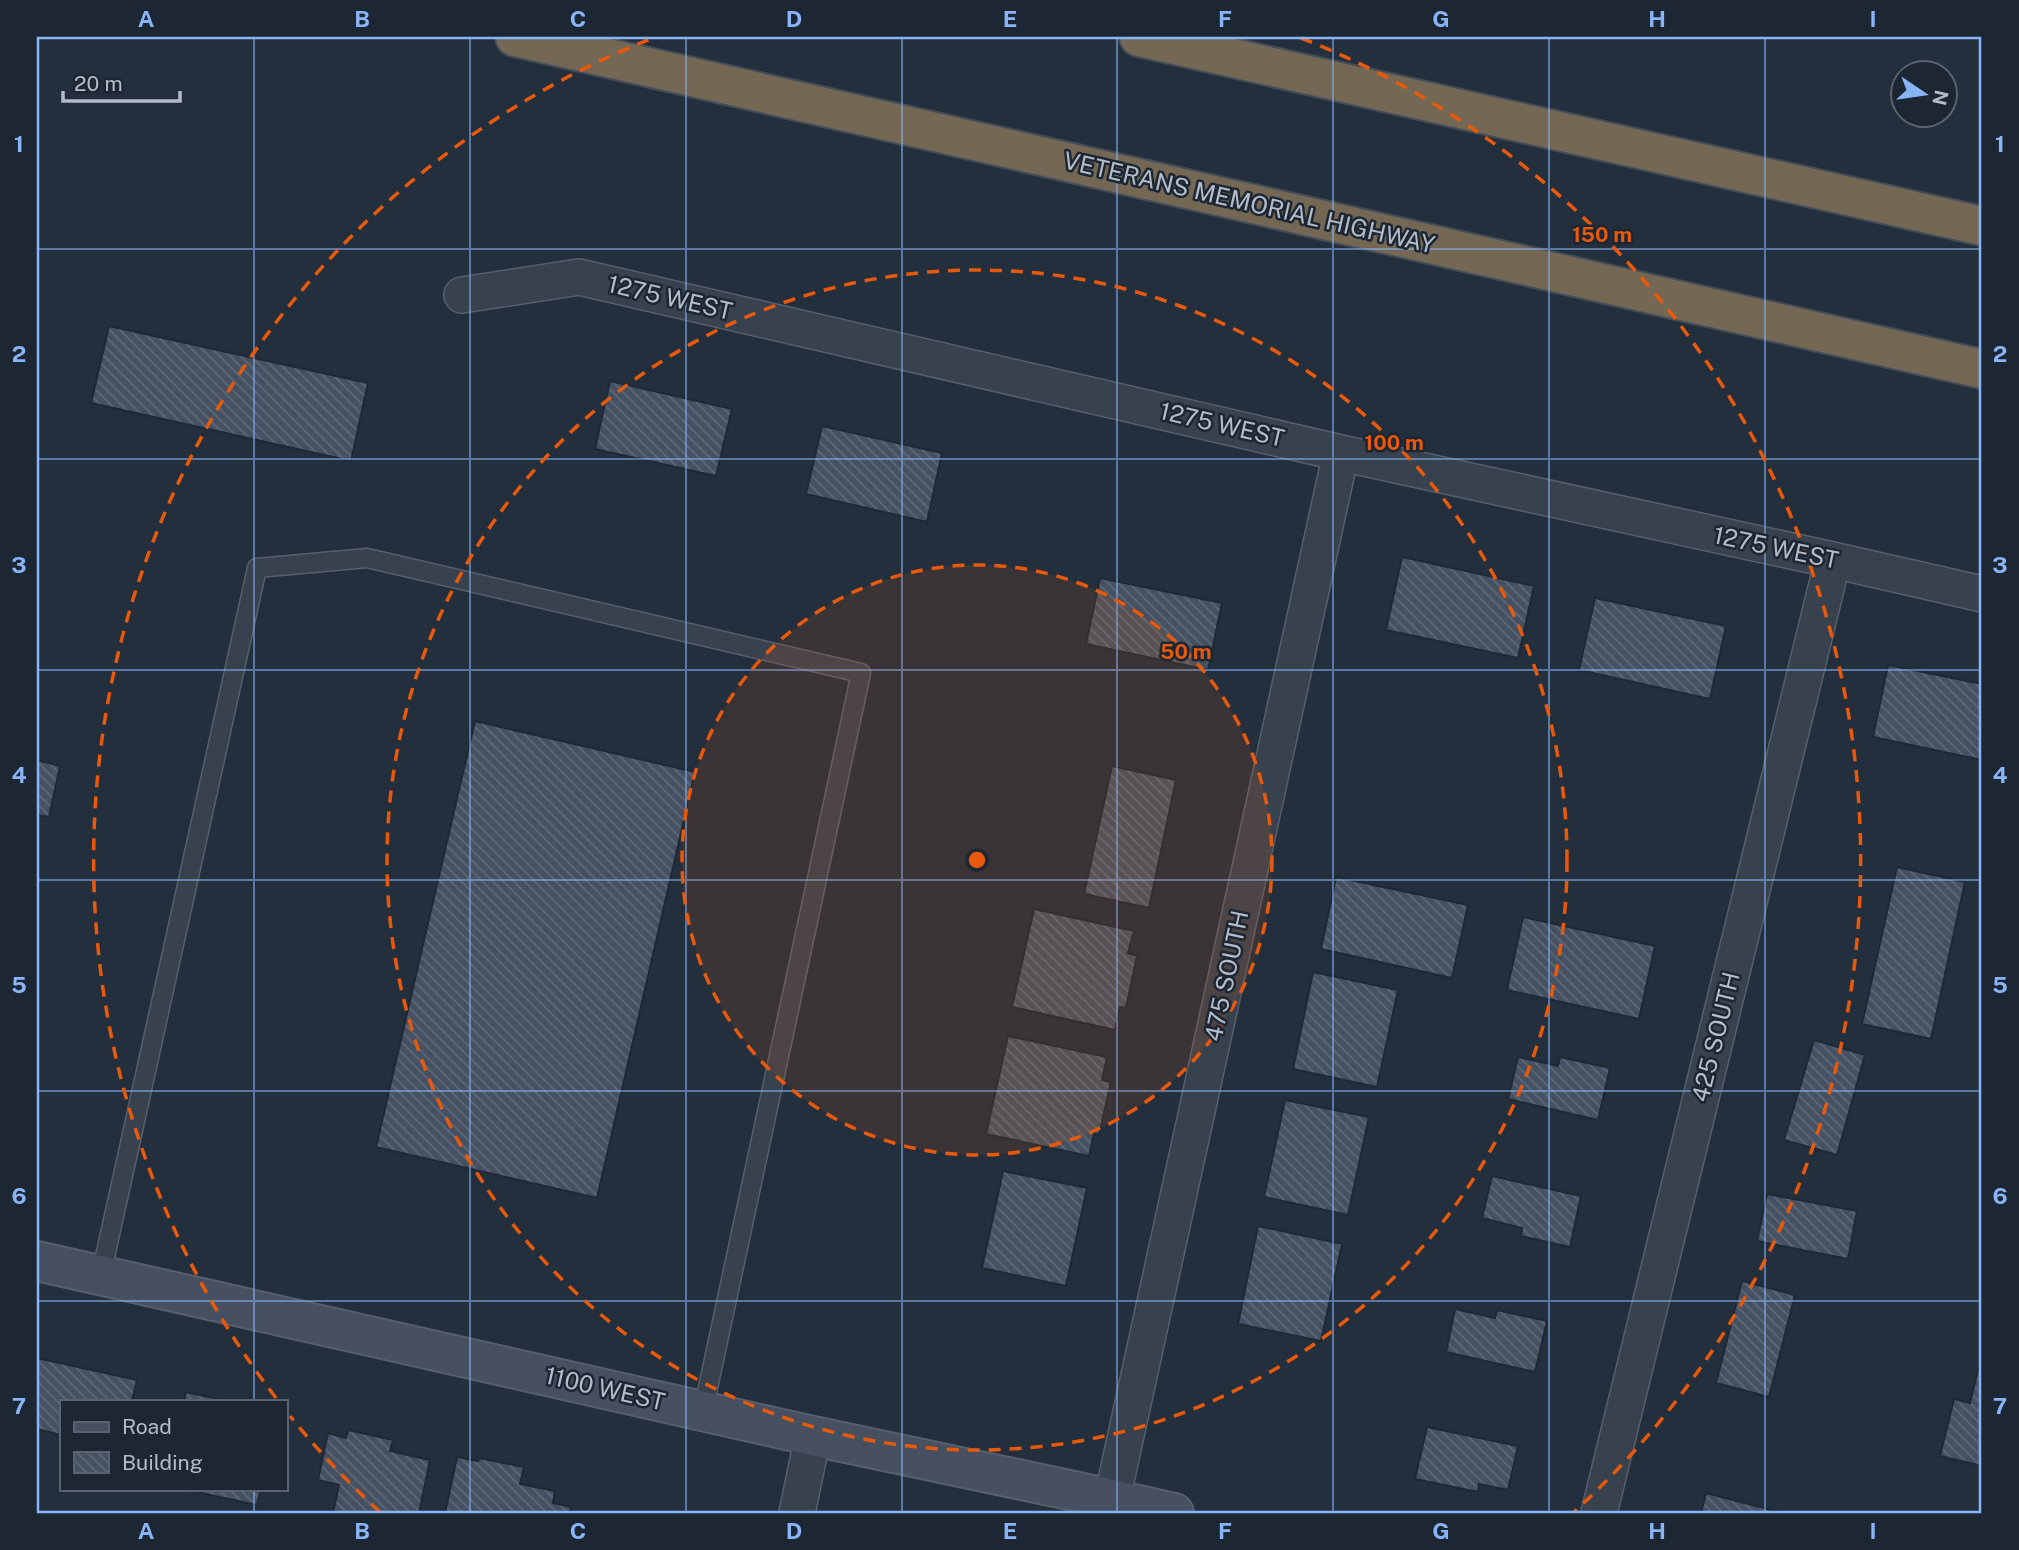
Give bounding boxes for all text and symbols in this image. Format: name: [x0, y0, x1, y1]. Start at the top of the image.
text: A: [138, 5, 155, 32]
text: B: [354, 5, 370, 32]
text: C: [570, 5, 586, 32]
text: D: [786, 5, 802, 32]
text: E: [1003, 5, 1017, 32]
text: F: [1218, 5, 1232, 32]
text: G: [1432, 5, 1450, 32]
text: H: [1648, 5, 1666, 32]
text: I: [1869, 5, 1877, 32]
scale bar: [63, 60, 180, 104]
north arrow: [1890, 60, 1960, 130]
text: 20 m: [74, 71, 123, 96]
text: N: [1928, 88, 1953, 108]
text: 1: [14, 130, 24, 157]
text: 1: [1995, 130, 2005, 157]
street label: VETERANS MEMORIAL HIGHWAY: [1061, 146, 1438, 259]
text: 150 m: [1572, 222, 1632, 247]
street label: 1275 WEST: [605, 269, 735, 325]
text: 2: [12, 340, 26, 367]
text: 2: [1993, 340, 2007, 367]
street label: 1275 WEST: [1157, 396, 1287, 452]
text: 100 m: [1364, 430, 1424, 455]
street label: 1275 WEST: [1711, 520, 1841, 574]
text: 3: [11, 551, 27, 578]
text: 3: [1992, 551, 2008, 578]
text: 50 m: [1160, 639, 1212, 664]
text: 4: [11, 761, 27, 788]
text: 4: [1992, 761, 2008, 788]
centre of rings: [965, 848, 989, 872]
street label: 475 SOUTH: [1198, 908, 1254, 1044]
street label: 425 SOUTH: [1685, 969, 1745, 1105]
text: 5: [11, 971, 27, 998]
text: 5: [1992, 971, 2008, 998]
text: 6: [11, 1182, 27, 1209]
text: 6: [1992, 1182, 2008, 1209]
street label: 1100 WEST: [543, 1361, 668, 1415]
text: 7: [12, 1392, 26, 1419]
text: 7: [1993, 1392, 2007, 1419]
legend: [60, 1400, 287, 1490]
text: Road: [122, 1414, 172, 1439]
text: Building: [122, 1450, 203, 1475]
text: A: [138, 1517, 155, 1544]
text: B: [354, 1517, 370, 1544]
text: C: [570, 1517, 586, 1544]
text: D: [786, 1517, 802, 1544]
text: E: [1003, 1517, 1017, 1544]
text: F: [1218, 1517, 1232, 1544]
text: G: [1432, 1517, 1450, 1544]
text: H: [1648, 1517, 1666, 1544]
text: I: [1869, 1517, 1877, 1544]

